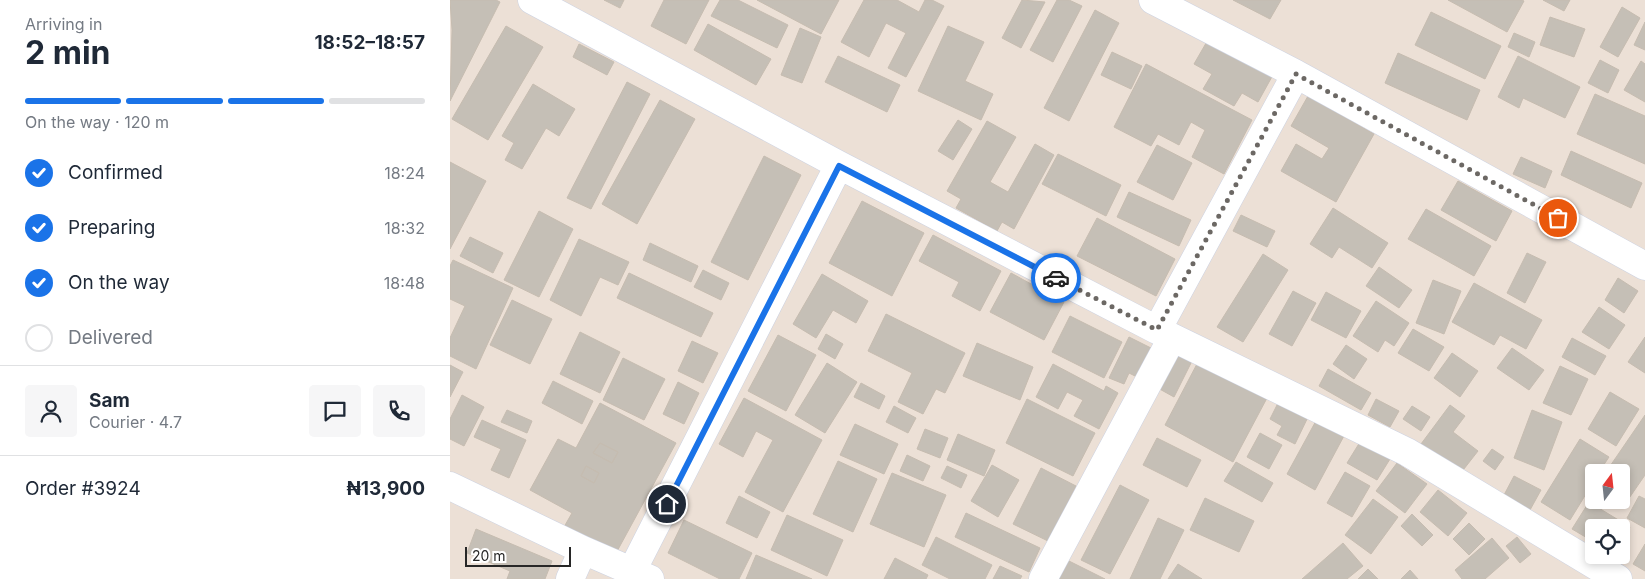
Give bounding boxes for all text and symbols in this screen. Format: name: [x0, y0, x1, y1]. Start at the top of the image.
text: Arriving in: [25, 14, 102, 34]
text: 18:52–18:57: [314, 31, 425, 54]
text: 2 min: [25, 33, 111, 72]
text: On the way · 120 m: [25, 112, 169, 132]
icon: check: [25, 159, 53, 187]
text: Confirmed: [68, 161, 163, 184]
text: 18:24: [384, 163, 425, 183]
pin: [1537, 197, 1579, 239]
icon: bag: [1544, 204, 1572, 232]
icon: check: [25, 214, 53, 242]
text: Preparing: [68, 216, 155, 239]
text: 18:32: [384, 218, 425, 238]
courier: [1031, 253, 1081, 303]
icon: car: [1042, 264, 1070, 292]
icon: check: [25, 269, 53, 297]
text: On the way: [68, 271, 170, 294]
text: 18:48: [384, 273, 425, 293]
text: Delivered: [68, 326, 153, 349]
button: person: [25, 385, 77, 437]
button: chat: [309, 385, 361, 437]
button: phone: [373, 385, 425, 437]
text: Sam: [89, 389, 130, 412]
text: Courier · 4.7: [89, 412, 182, 432]
north arrow: [1585, 464, 1630, 509]
map controls: [1585, 464, 1630, 564]
text: Order #3924: [25, 477, 141, 500]
text: ₦13,900: [346, 477, 425, 500]
pin: [646, 483, 688, 525]
icon: home: [653, 490, 681, 518]
button: locate: [1585, 519, 1630, 564]
scale bar: [465, 544, 571, 567]
text: 20 m: [472, 547, 506, 564]

